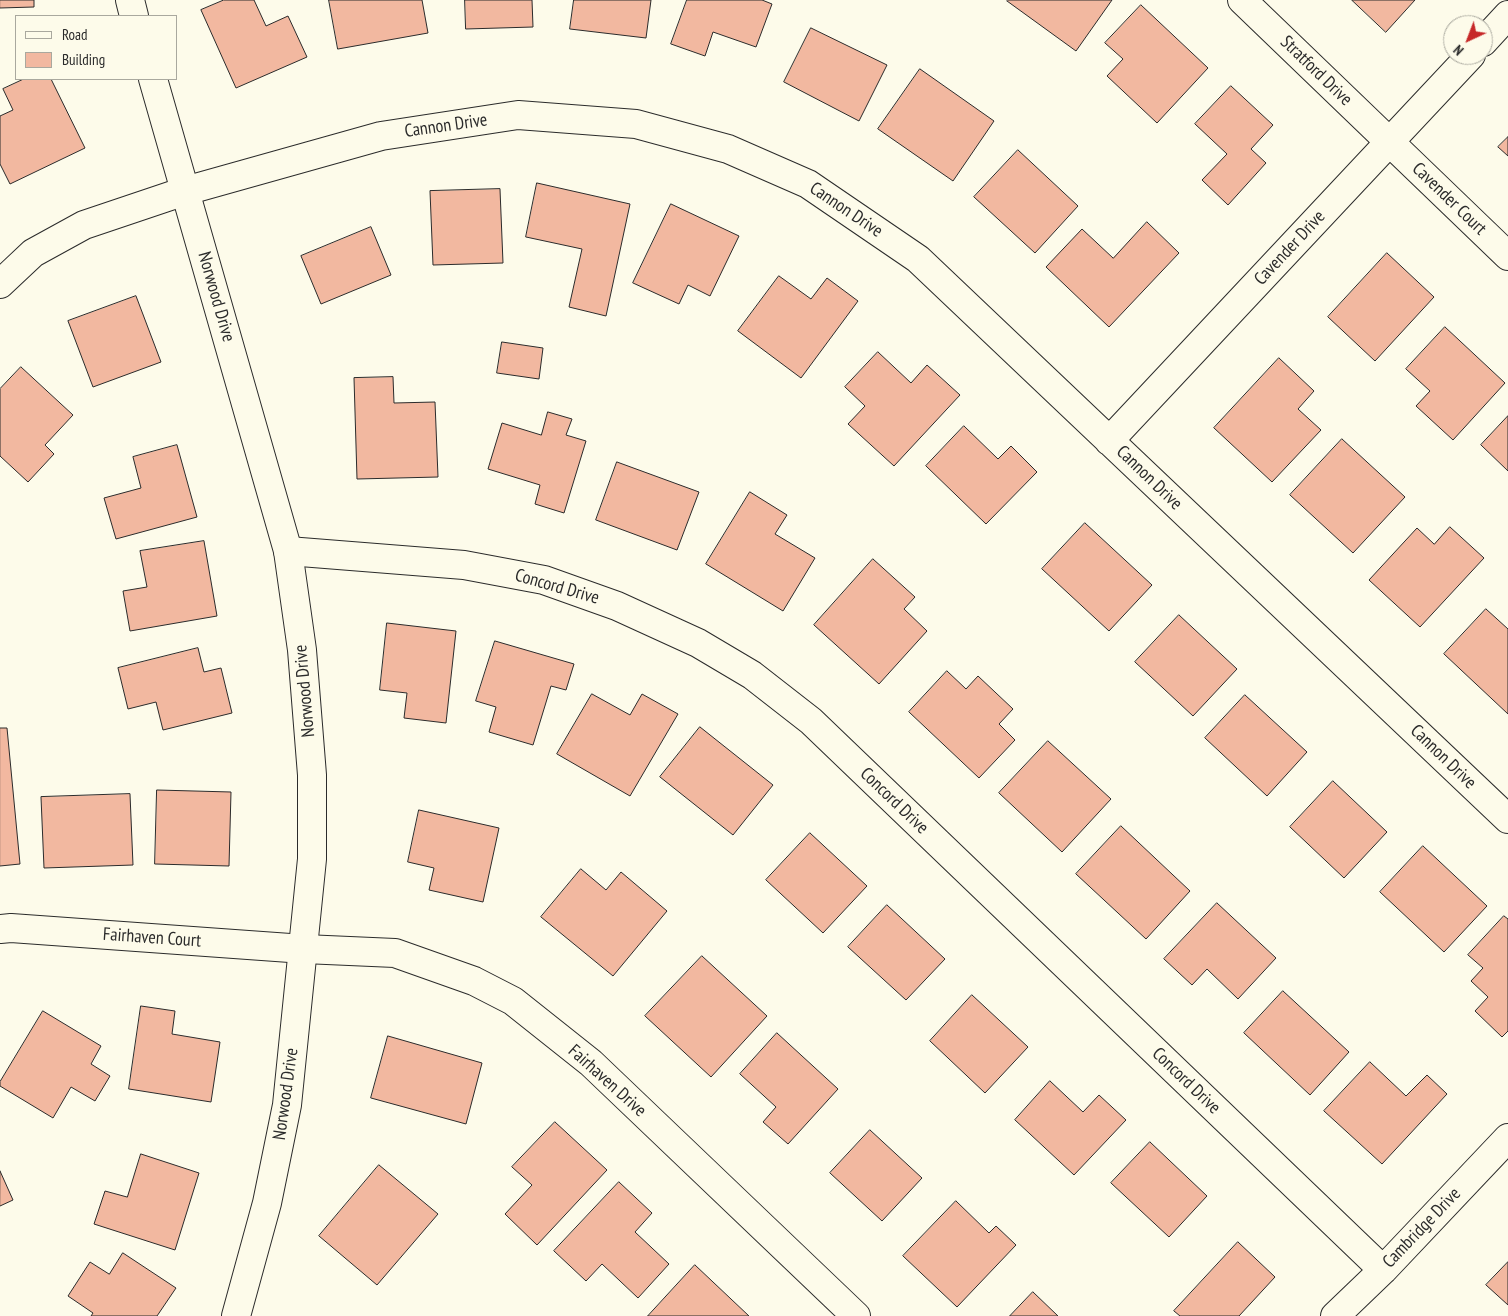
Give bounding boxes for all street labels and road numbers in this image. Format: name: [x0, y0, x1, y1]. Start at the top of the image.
street label: Stratford Drive: [1276, 32, 1356, 110]
street label: Cannon Drive: [403, 110, 489, 142]
street label: Cavender Court: [1407, 158, 1491, 240]
street label: Cannon Drive: [805, 178, 887, 242]
street label: Cavender Drive: [1250, 206, 1330, 290]
street label: Norwood Drive: [193, 249, 239, 345]
street label: Cannon Drive: [1112, 441, 1186, 515]
street label: Concord Drive: [512, 565, 602, 609]
street label: Norwood Drive: [290, 644, 320, 738]
street label: Cannon Drive: [1406, 720, 1480, 794]
street label: Concord Drive: [855, 763, 933, 839]
street label: Fairhaven Court: [102, 924, 202, 952]
street label: Fairhaven Drive: [564, 1040, 650, 1122]
street label: Concord Drive: [1147, 1043, 1225, 1119]
street label: Norwood Drive: [269, 1047, 303, 1141]
street label: Cambridge Drive: [1378, 1183, 1466, 1273]

